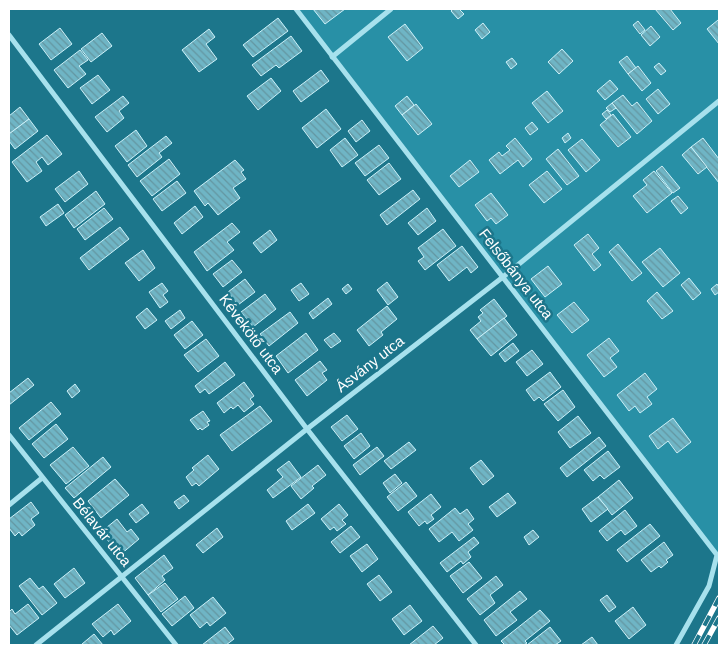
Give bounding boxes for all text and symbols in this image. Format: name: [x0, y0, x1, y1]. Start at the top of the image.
street label: Felsőbánya utca: [476, 225, 557, 323]
street label: Kévekötő utca: [216, 291, 287, 377]
street label: Ásvány utca: [332, 331, 408, 395]
street label: Bélavár utca: [70, 494, 136, 570]

